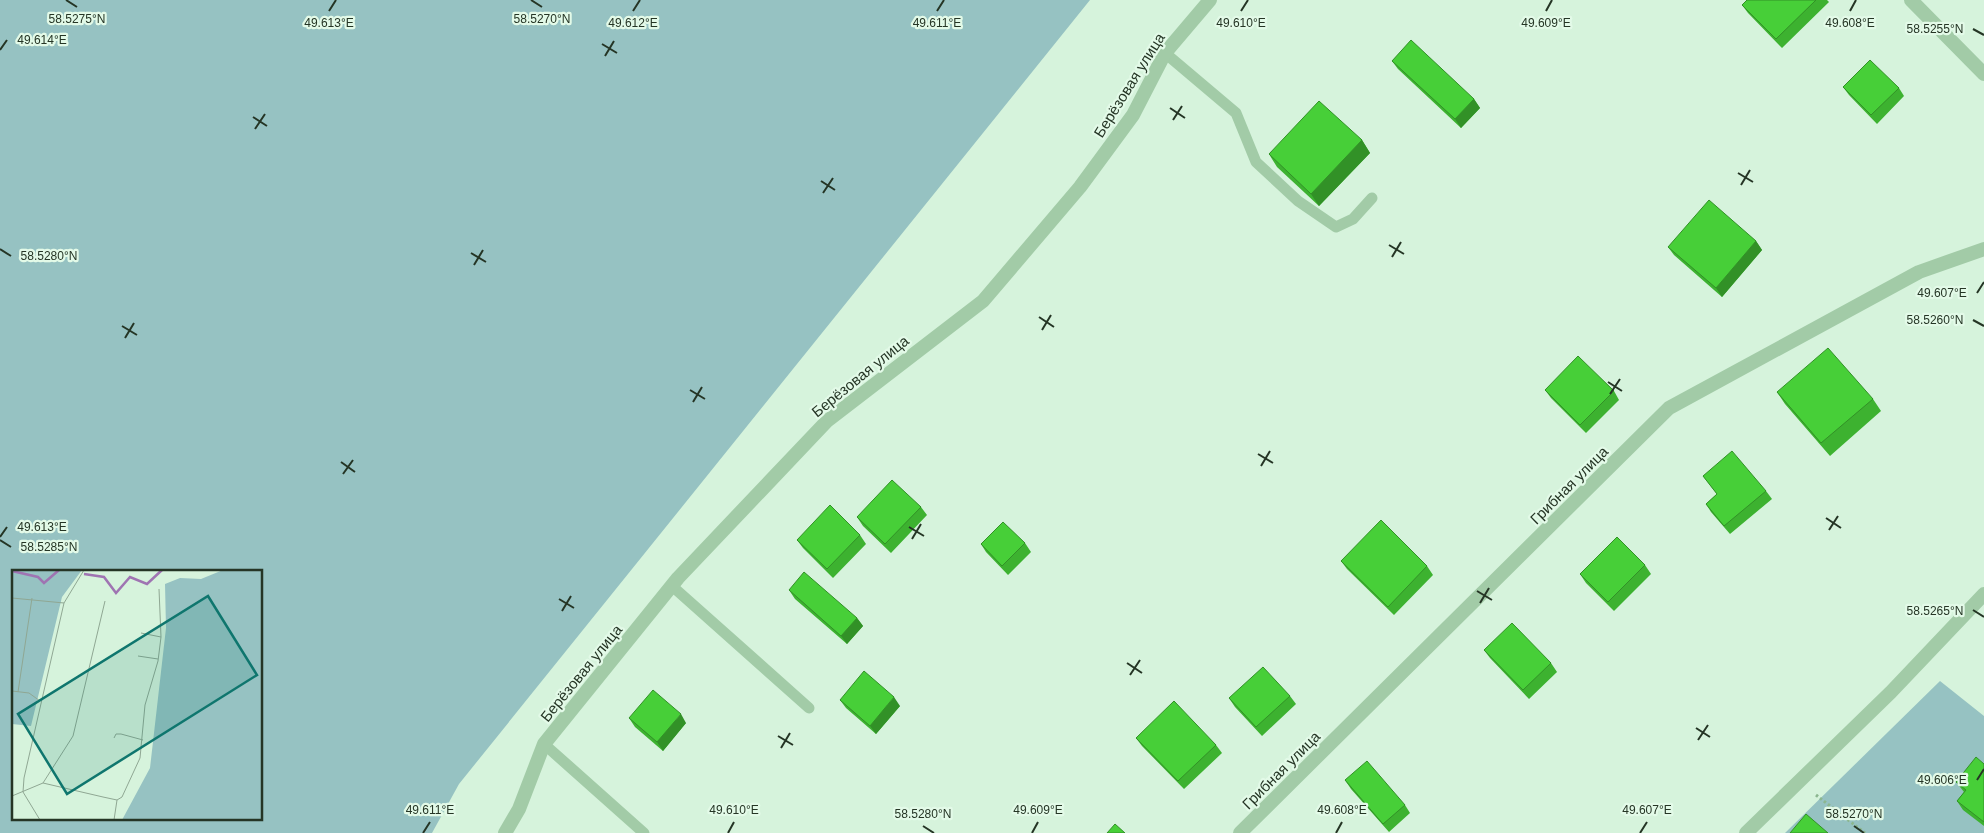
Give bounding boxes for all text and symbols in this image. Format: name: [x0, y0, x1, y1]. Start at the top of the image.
text: 58.5275°N: [49, 12, 105, 26]
text: 58.5270°N: [514, 12, 570, 26]
text: 49.613°E: [304, 16, 354, 30]
text: 49.612°E: [608, 16, 658, 30]
text: 49.611°E: [913, 16, 961, 30]
text: 49.610°E: [1216, 16, 1266, 30]
text: 49.609°E: [1521, 16, 1571, 30]
text: 49.608°E: [1825, 16, 1875, 30]
text: 58.5255°N: [1907, 22, 1963, 36]
street label: Берёзовая улица: [1090, 29, 1168, 140]
text: 49.614°E: [17, 33, 67, 47]
text: 58.5280°N: [21, 249, 77, 263]
text: 49.607°E: [1917, 286, 1967, 300]
text: 58.5260°N: [1907, 313, 1963, 327]
street label: Берёзовая улица: [808, 331, 912, 420]
street label: Грибная улица: [1527, 442, 1612, 527]
text: 49.613°E: [17, 520, 67, 534]
text: 58.5285°N: [21, 540, 77, 554]
inset map: [12, 570, 262, 820]
text: 58.5265°N: [1907, 604, 1963, 618]
street label: Берёзовая улица: [537, 621, 626, 725]
street label: Грибная улица: [1239, 727, 1324, 812]
text: 49.606°E: [1917, 773, 1967, 787]
text: 49.611°E: [406, 803, 454, 817]
text: 49.610°E: [709, 803, 759, 817]
text: 49.609°E: [1013, 803, 1063, 817]
text: 49.608°E: [1317, 803, 1367, 817]
text: 49.607°E: [1622, 803, 1672, 817]
text: 58.5280°N: [895, 807, 951, 821]
text: 58.5270°N: [1826, 807, 1882, 821]

